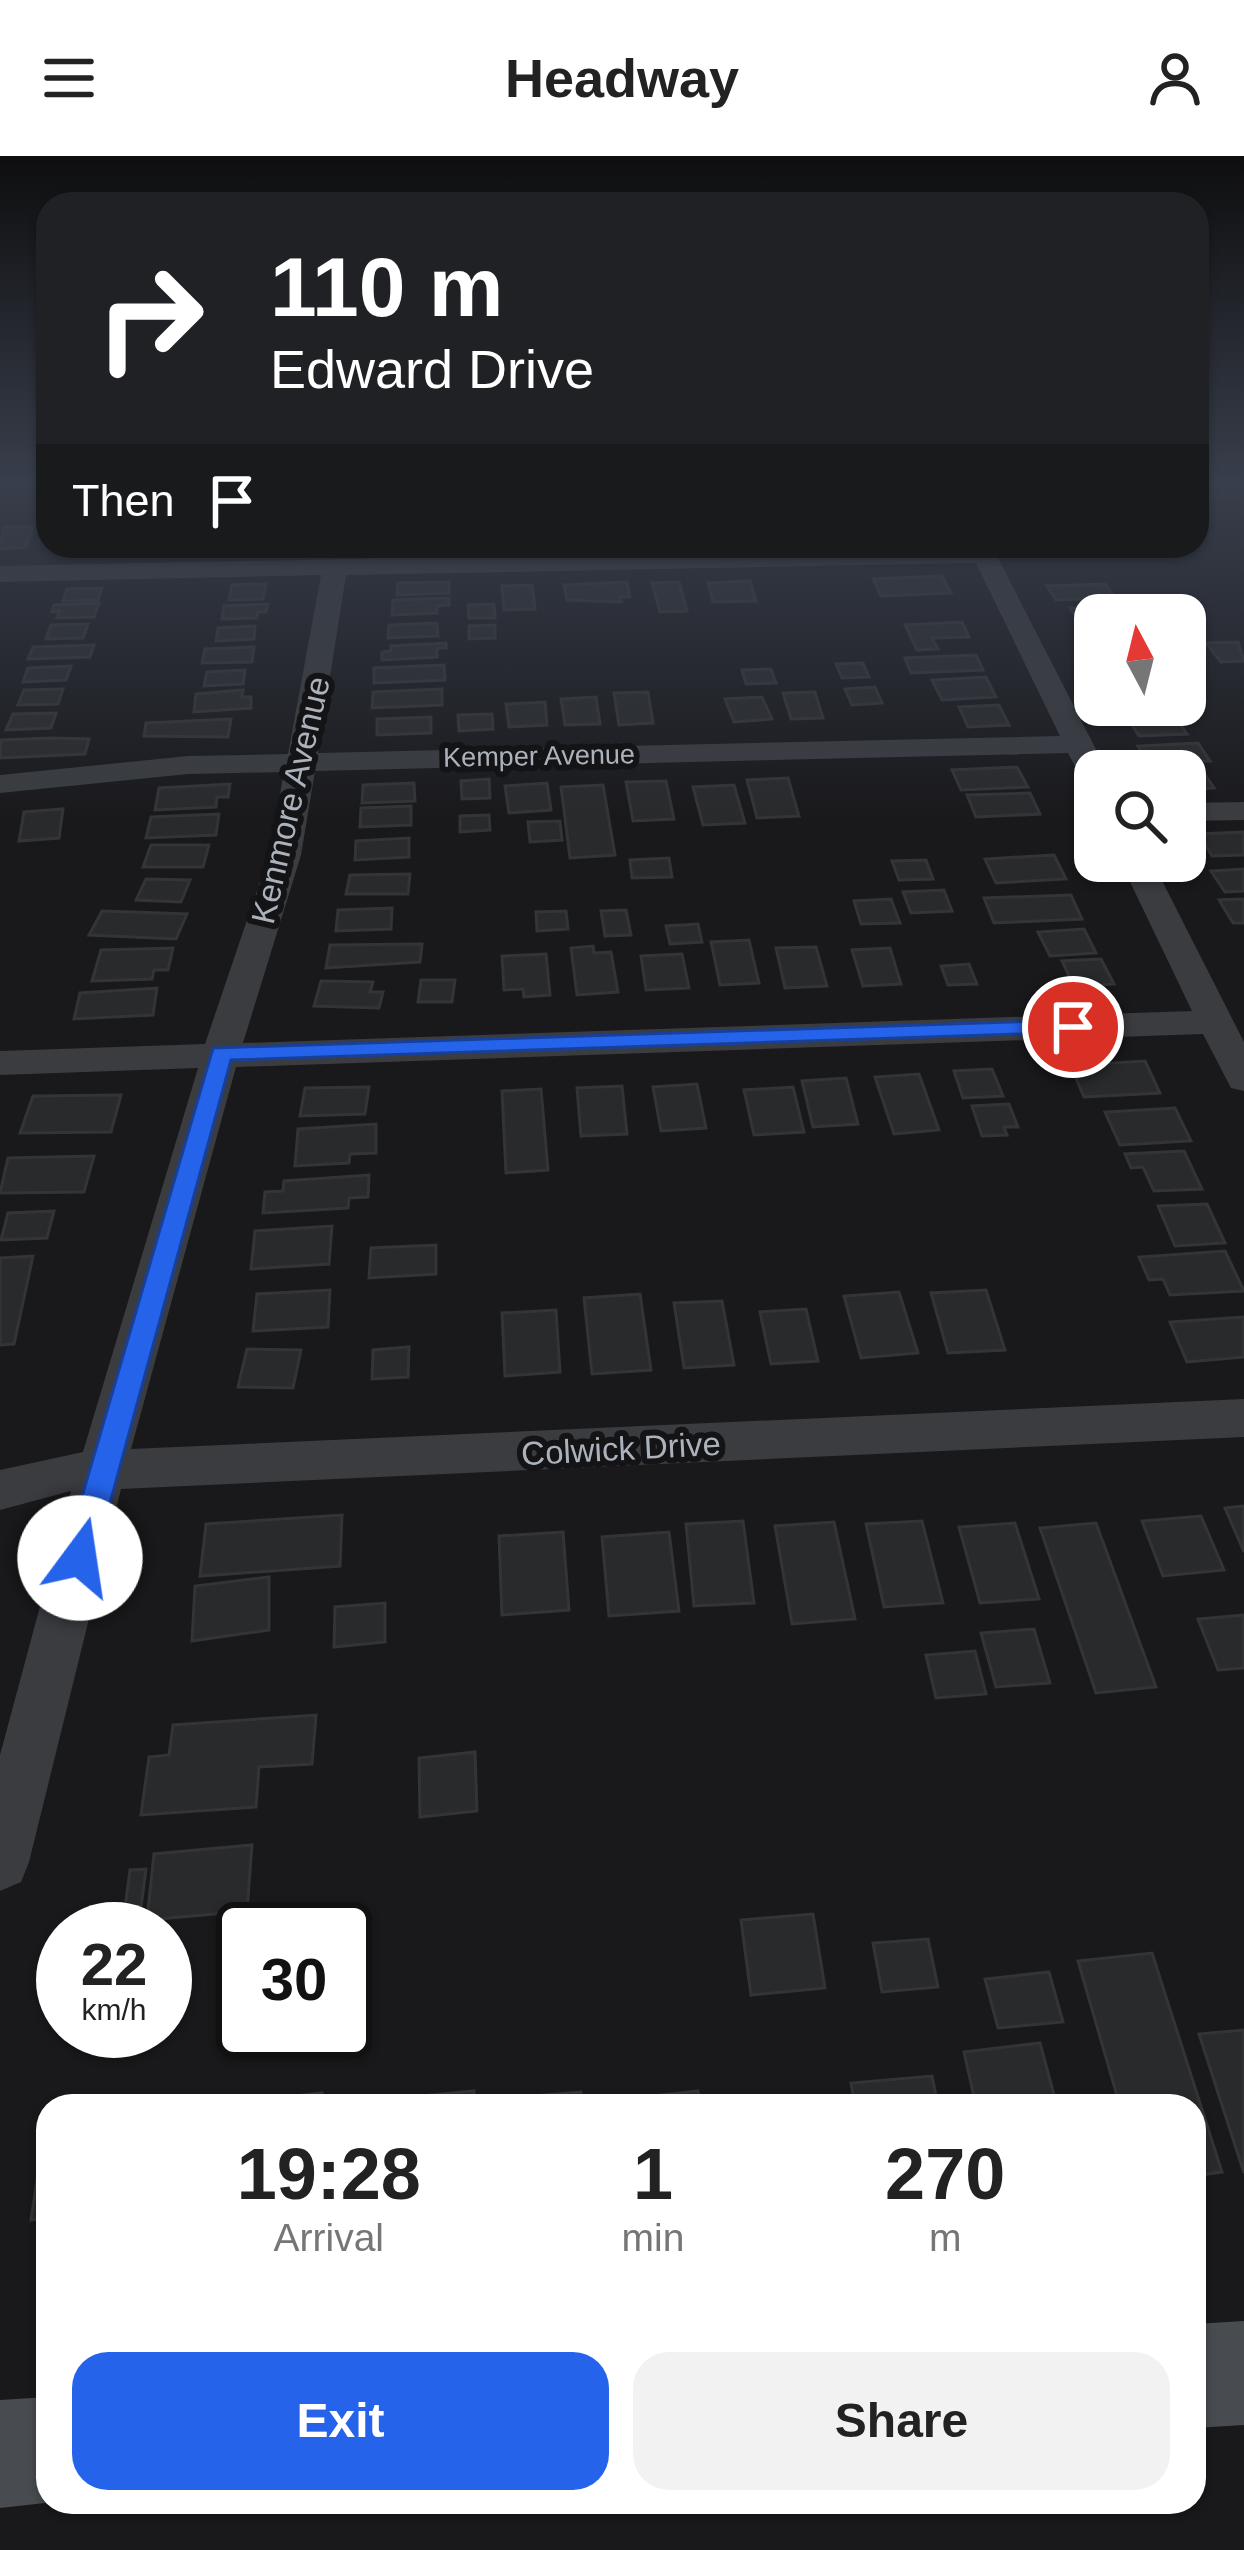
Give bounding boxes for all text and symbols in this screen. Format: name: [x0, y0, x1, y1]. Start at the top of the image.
icon: menu: [36, 45, 102, 111]
icon: person: [1142, 45, 1208, 111]
text: Headway: [505, 48, 739, 108]
icon: right: [72, 240, 228, 396]
text: 110 m: [270, 240, 504, 334]
text: Edward Drive: [270, 339, 594, 399]
icon: arrive: [199, 468, 265, 534]
text: Then: [72, 475, 175, 526]
north arrow: [1074, 594, 1206, 726]
map controls: [1074, 594, 1206, 882]
street label: Kenmore Avenue: [244, 673, 337, 927]
street label: Kemper Avenue: [443, 739, 635, 773]
button: search: [1074, 750, 1206, 882]
pin: [1022, 976, 1124, 1078]
icon: arrive: [1040, 994, 1106, 1060]
street label: Colwick Drive: [520, 1425, 722, 1472]
position arrow: [17.0, 1495, 143.0, 1621]
speed limit sign: 30: [216, 1902, 372, 2058]
text: 22: [81, 1931, 147, 1998]
text: km/h: [81, 1993, 147, 2026]
text: 19:28: [237, 2134, 421, 2214]
text: 1: [633, 2134, 673, 2214]
text: 270: [885, 2134, 1005, 2214]
text: Arrival: [274, 2216, 384, 2259]
text: min: [622, 2216, 684, 2259]
text: m: [929, 2216, 961, 2259]
button: Exit: [72, 2352, 609, 2490]
button: Share: [633, 2352, 1170, 2490]

